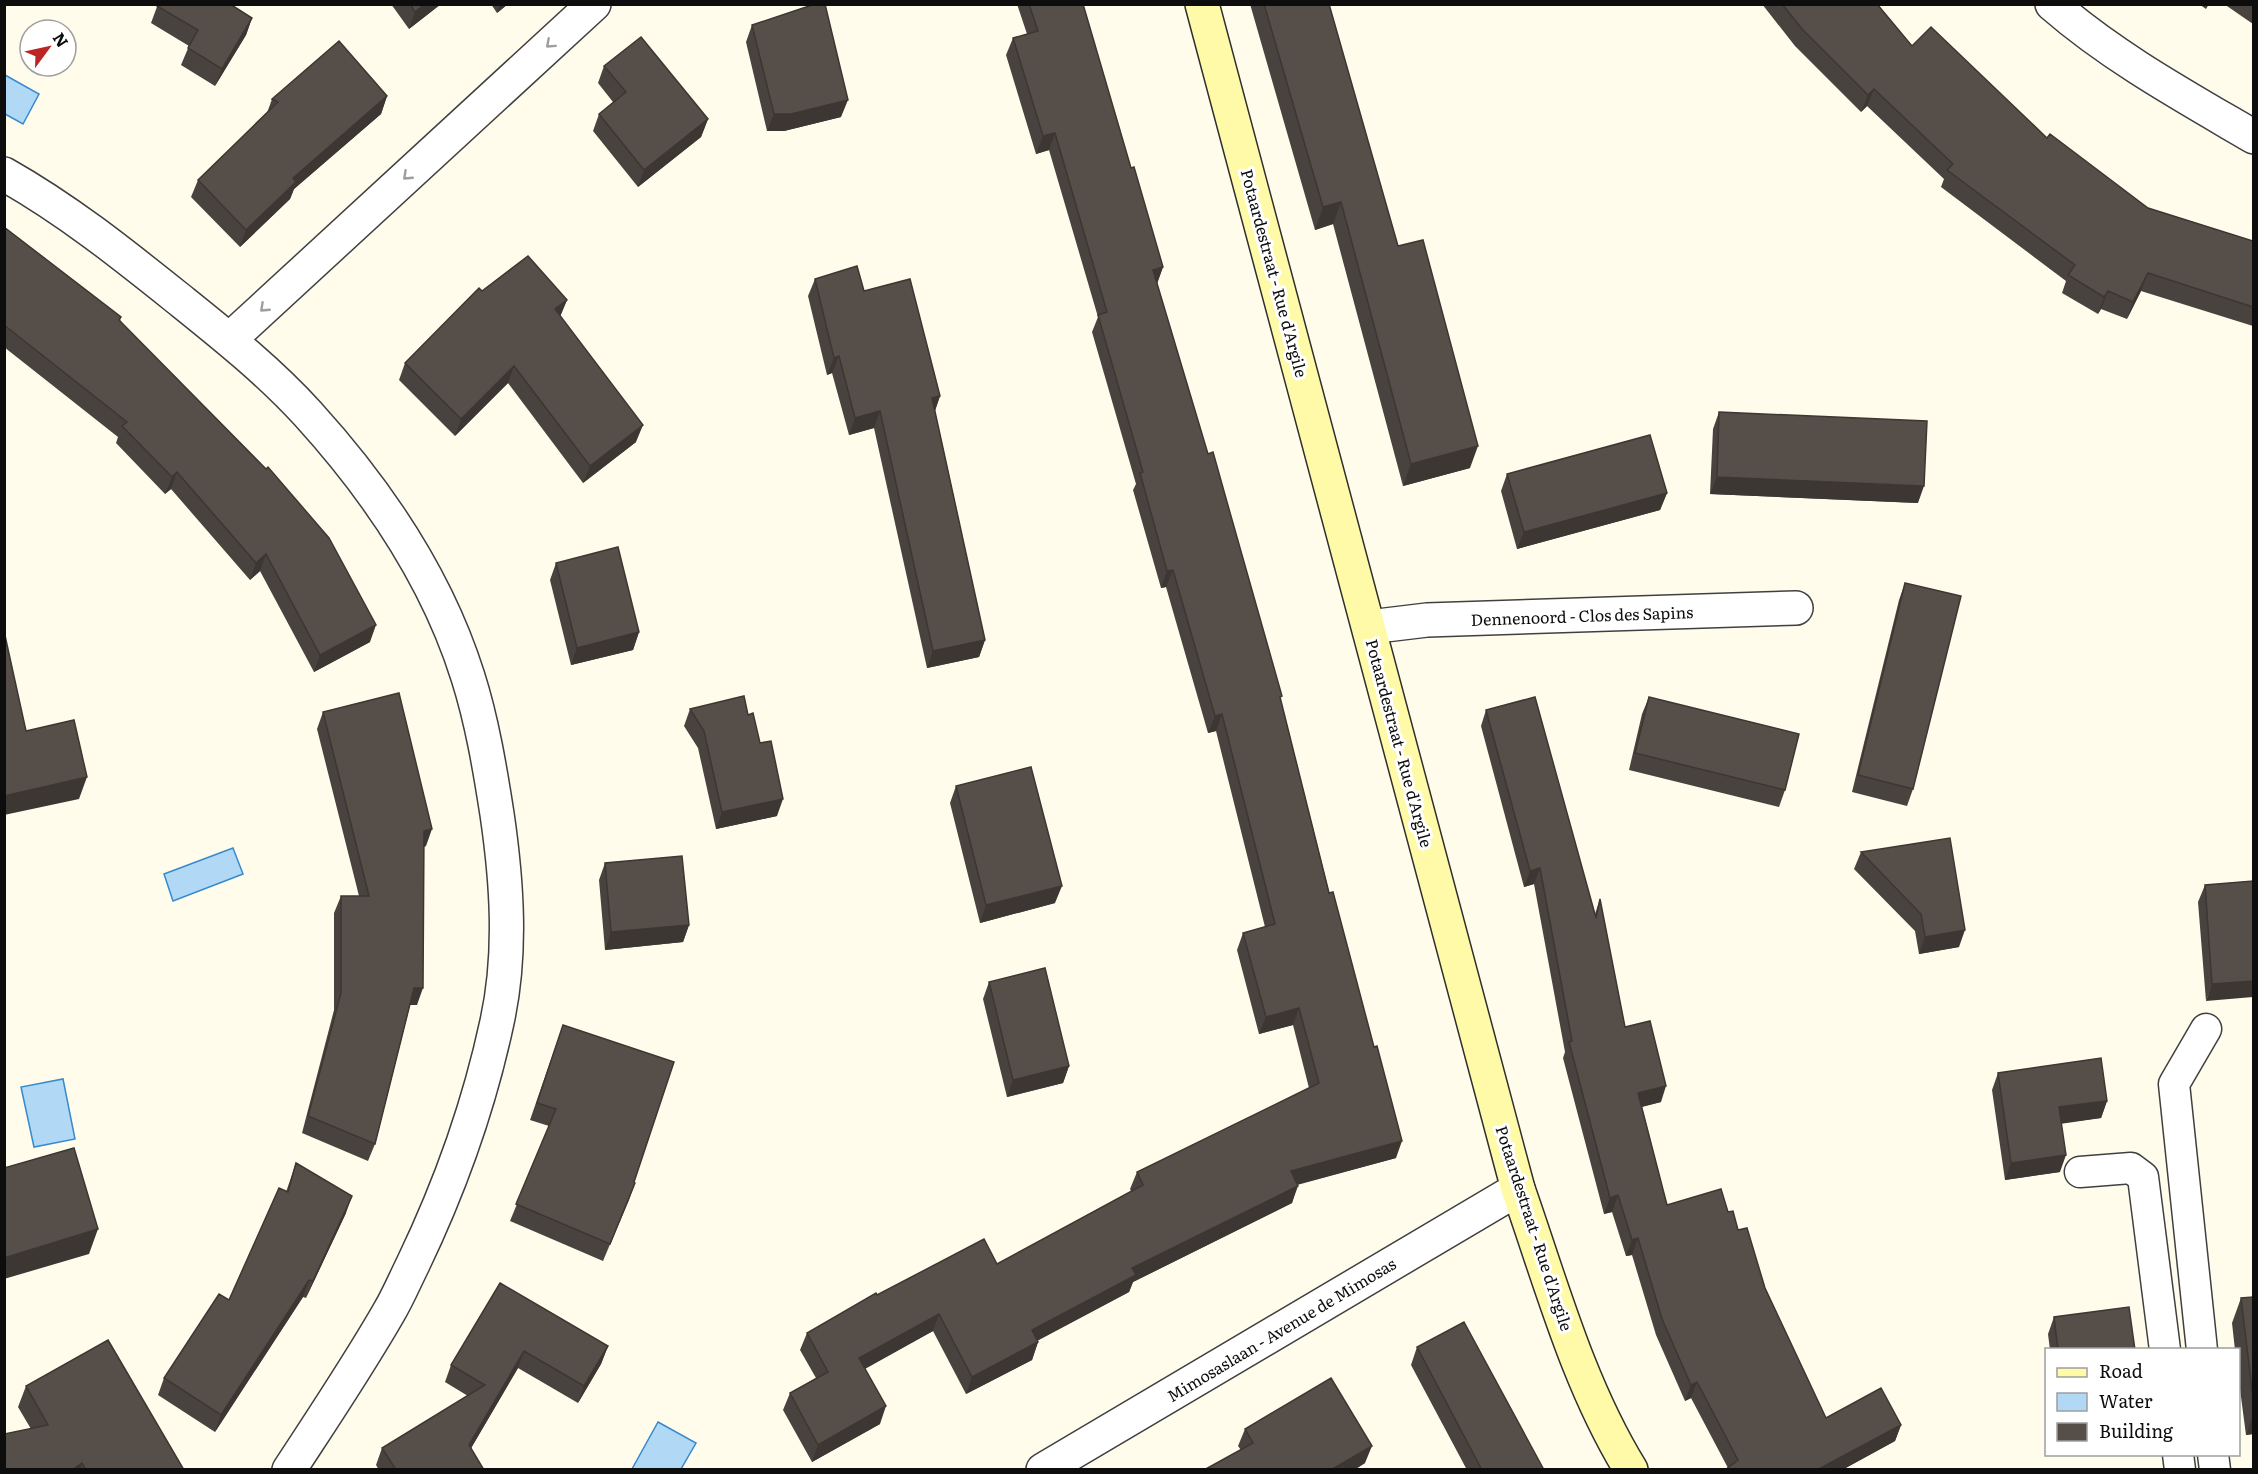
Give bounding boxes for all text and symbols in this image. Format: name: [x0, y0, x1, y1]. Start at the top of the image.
north arrow: [18, 18, 78, 78]
text: N: [48, 27, 75, 51]
one-way arrow: [547, 37, 557, 48]
street label: Potaardestraat - Rue d'Argile: [1236, 166, 1314, 380]
one-way arrow: [403, 168, 414, 179]
one-way arrow: [260, 301, 270, 312]
street label: Dennenoord - Clos des Sapins: [1470, 599, 1694, 631]
street label: Potaardestraat - Rue d'Argile: [1361, 636, 1439, 850]
street label: Potaardestraat - Rue d'Argile: [1490, 1122, 1580, 1334]
street label: Mimosaslaan - Avenue de Mimosas: [1162, 1251, 1400, 1407]
legend: [2045, 1348, 2240, 1456]
text: Road: [2099, 1357, 2143, 1384]
text: Water: [2099, 1387, 2153, 1414]
text: Building: [2099, 1417, 2174, 1444]

